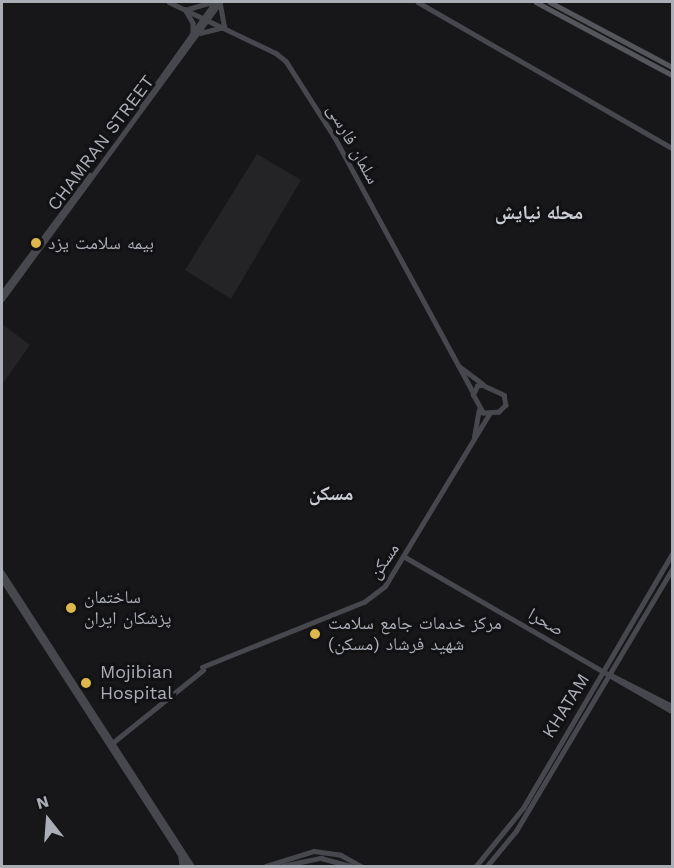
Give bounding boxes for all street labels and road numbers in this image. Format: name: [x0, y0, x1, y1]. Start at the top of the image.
street label: CHAMRAN STREET: [43, 71, 159, 215]
street label: سلمان فارسی: [322, 100, 384, 188]
street label: مسکن: [364, 539, 404, 583]
street label: صحرا: [524, 603, 568, 641]
street label: KHATAM: [538, 670, 594, 742]

